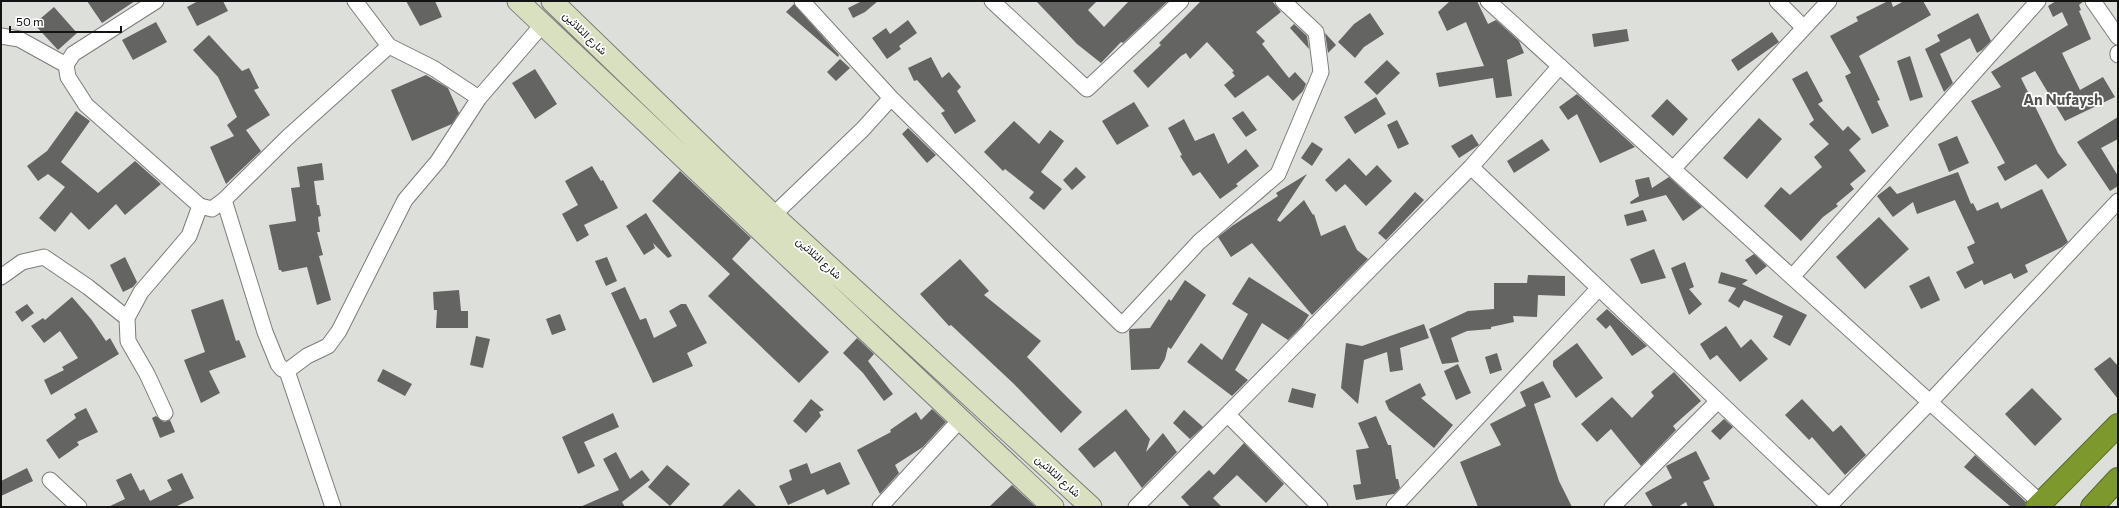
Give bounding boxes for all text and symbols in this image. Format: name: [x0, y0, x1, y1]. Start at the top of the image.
scale bar: [10, 8, 121, 34]
street label: شارع الثلاثين: [559, 8, 610, 59]
text: 50 m: [16, 14, 44, 28]
district label: An Nufaysh: [2023, 90, 2103, 108]
street label: شارع الثلاثين: [793, 234, 845, 283]
street label: شارع الثلاثين: [1032, 452, 1084, 501]

